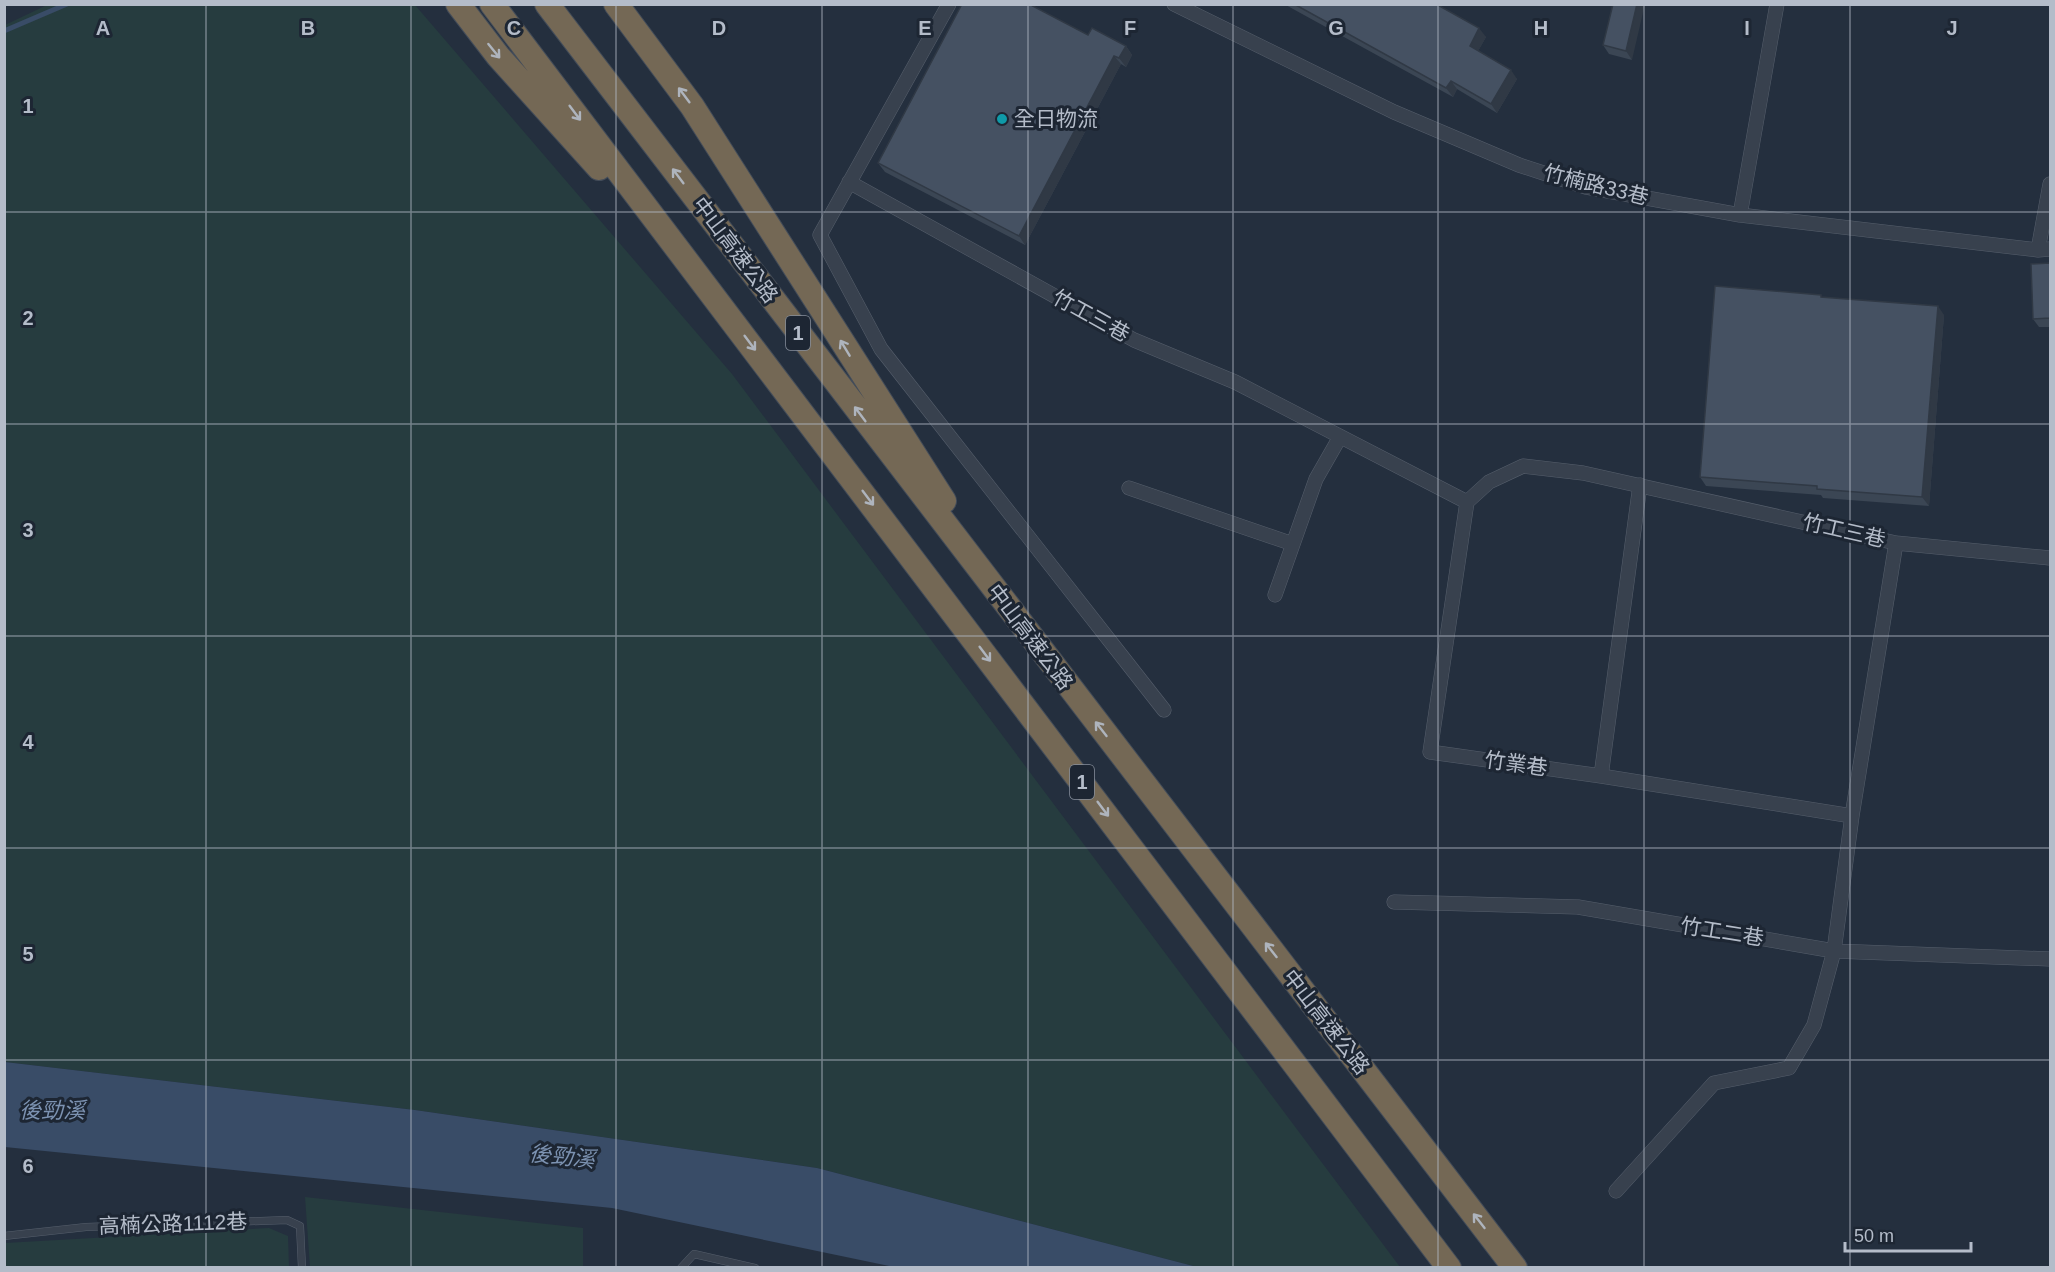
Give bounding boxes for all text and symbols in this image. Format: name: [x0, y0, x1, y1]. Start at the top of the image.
text: A: [96, 17, 110, 39]
text: B: [301, 17, 315, 39]
text: C: [507, 17, 521, 39]
text: D: [712, 17, 726, 39]
text: E: [918, 17, 932, 39]
text: F: [1124, 17, 1136, 39]
text: G: [1328, 17, 1344, 39]
text: H: [1534, 17, 1548, 39]
text: I: [1744, 17, 1750, 39]
text: J: [1946, 17, 1958, 39]
one-way arrow: [487, 42, 500, 58]
one-way arrow: [678, 87, 691, 103]
text: 1: [22, 95, 34, 117]
one-way arrow: [568, 105, 581, 121]
place label: 全日物流: [1014, 107, 1098, 130]
marker: 全日物流: [995, 112, 1009, 126]
street label: 竹楠路33巷: [1541, 160, 1651, 209]
one-way arrow: [672, 168, 685, 184]
street label: 中山高速公路: [688, 192, 782, 307]
street label: 竹工三巷: [1049, 285, 1134, 346]
text: 2: [22, 307, 34, 329]
road number: 1: [786, 316, 810, 350]
one-way arrow: [744, 334, 756, 350]
one-way arrow: [839, 340, 851, 357]
one-way arrow: [854, 407, 867, 423]
one-way arrow: [861, 490, 874, 506]
street label: 竹工三巷: [1801, 510, 1888, 551]
text: 3: [22, 519, 34, 541]
street label: 中山高速公路: [983, 579, 1077, 694]
one-way arrow: [979, 645, 992, 661]
one-way arrow: [1094, 721, 1107, 737]
text: 4: [22, 731, 34, 753]
street label: 竹業巷: [1483, 748, 1549, 779]
road number: 1: [1070, 765, 1094, 799]
one-way arrow: [1096, 801, 1109, 817]
street label: 竹工二巷: [1679, 914, 1765, 949]
one-way arrow: [1264, 942, 1277, 958]
text: 5: [22, 943, 34, 965]
street label: 中山高速公路: [1279, 965, 1374, 1078]
water label: 後勁溪: [19, 1098, 88, 1123]
water label: 後勁溪: [528, 1141, 599, 1173]
text: 6: [22, 1155, 34, 1177]
street label: 高楠公路1112巷: [98, 1209, 248, 1238]
one-way arrow: [1473, 1213, 1486, 1229]
scale bar: [1845, 1215, 1971, 1253]
text: 50 m: [1854, 1226, 1894, 1246]

